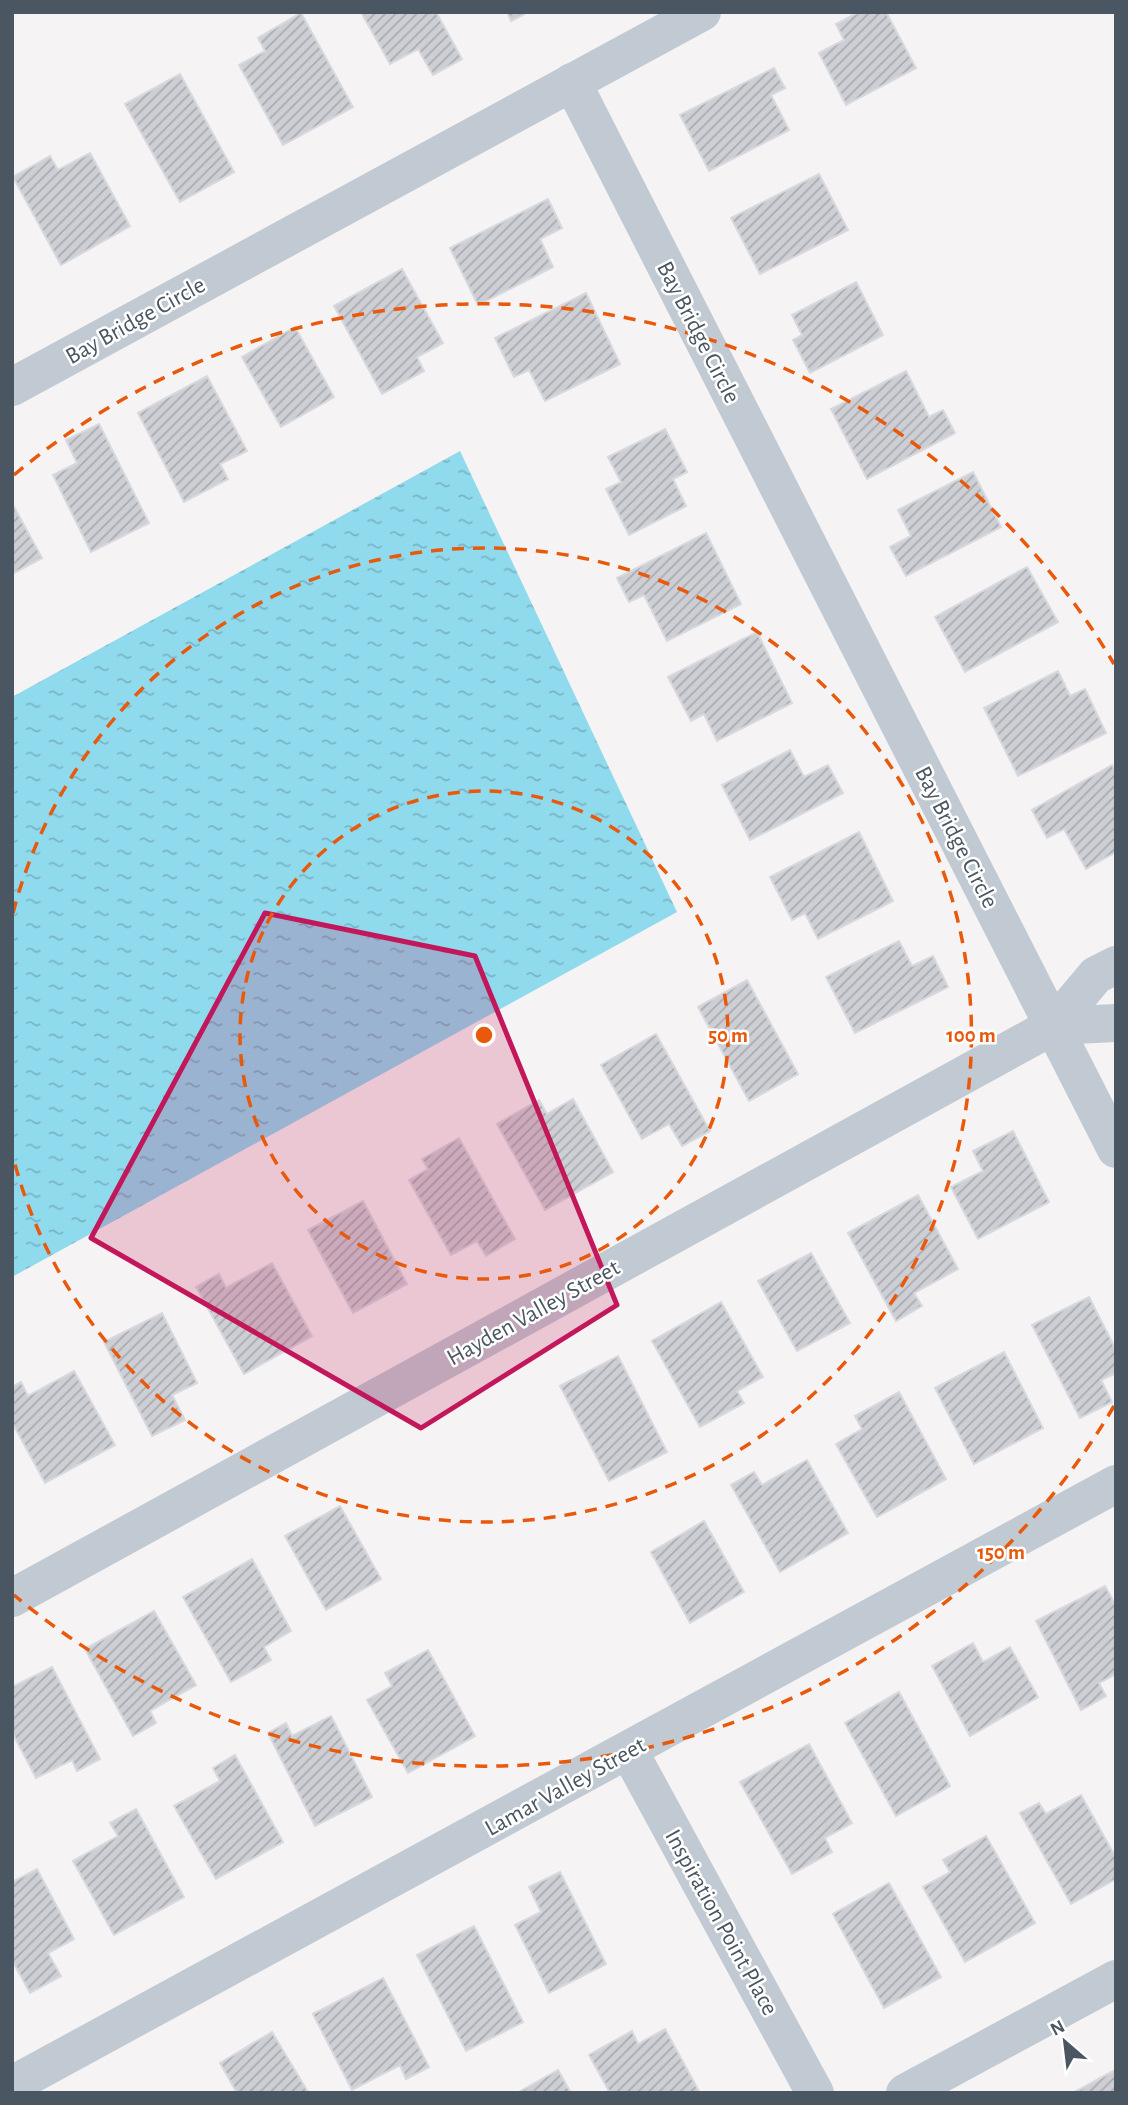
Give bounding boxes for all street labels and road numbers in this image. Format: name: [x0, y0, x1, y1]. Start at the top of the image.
street label: Bay Bridge Circle: [652, 258, 744, 407]
street label: Bay Bridge Circle: [62, 273, 209, 369]
street label: Bay Bridge Circle: [910, 763, 1002, 912]
street label: Hayden Valley Street: [443, 1255, 624, 1370]
street label: Lamar Valley Street: [481, 1733, 650, 1841]
street label: Inspiration Point Place: [660, 1826, 782, 2019]

